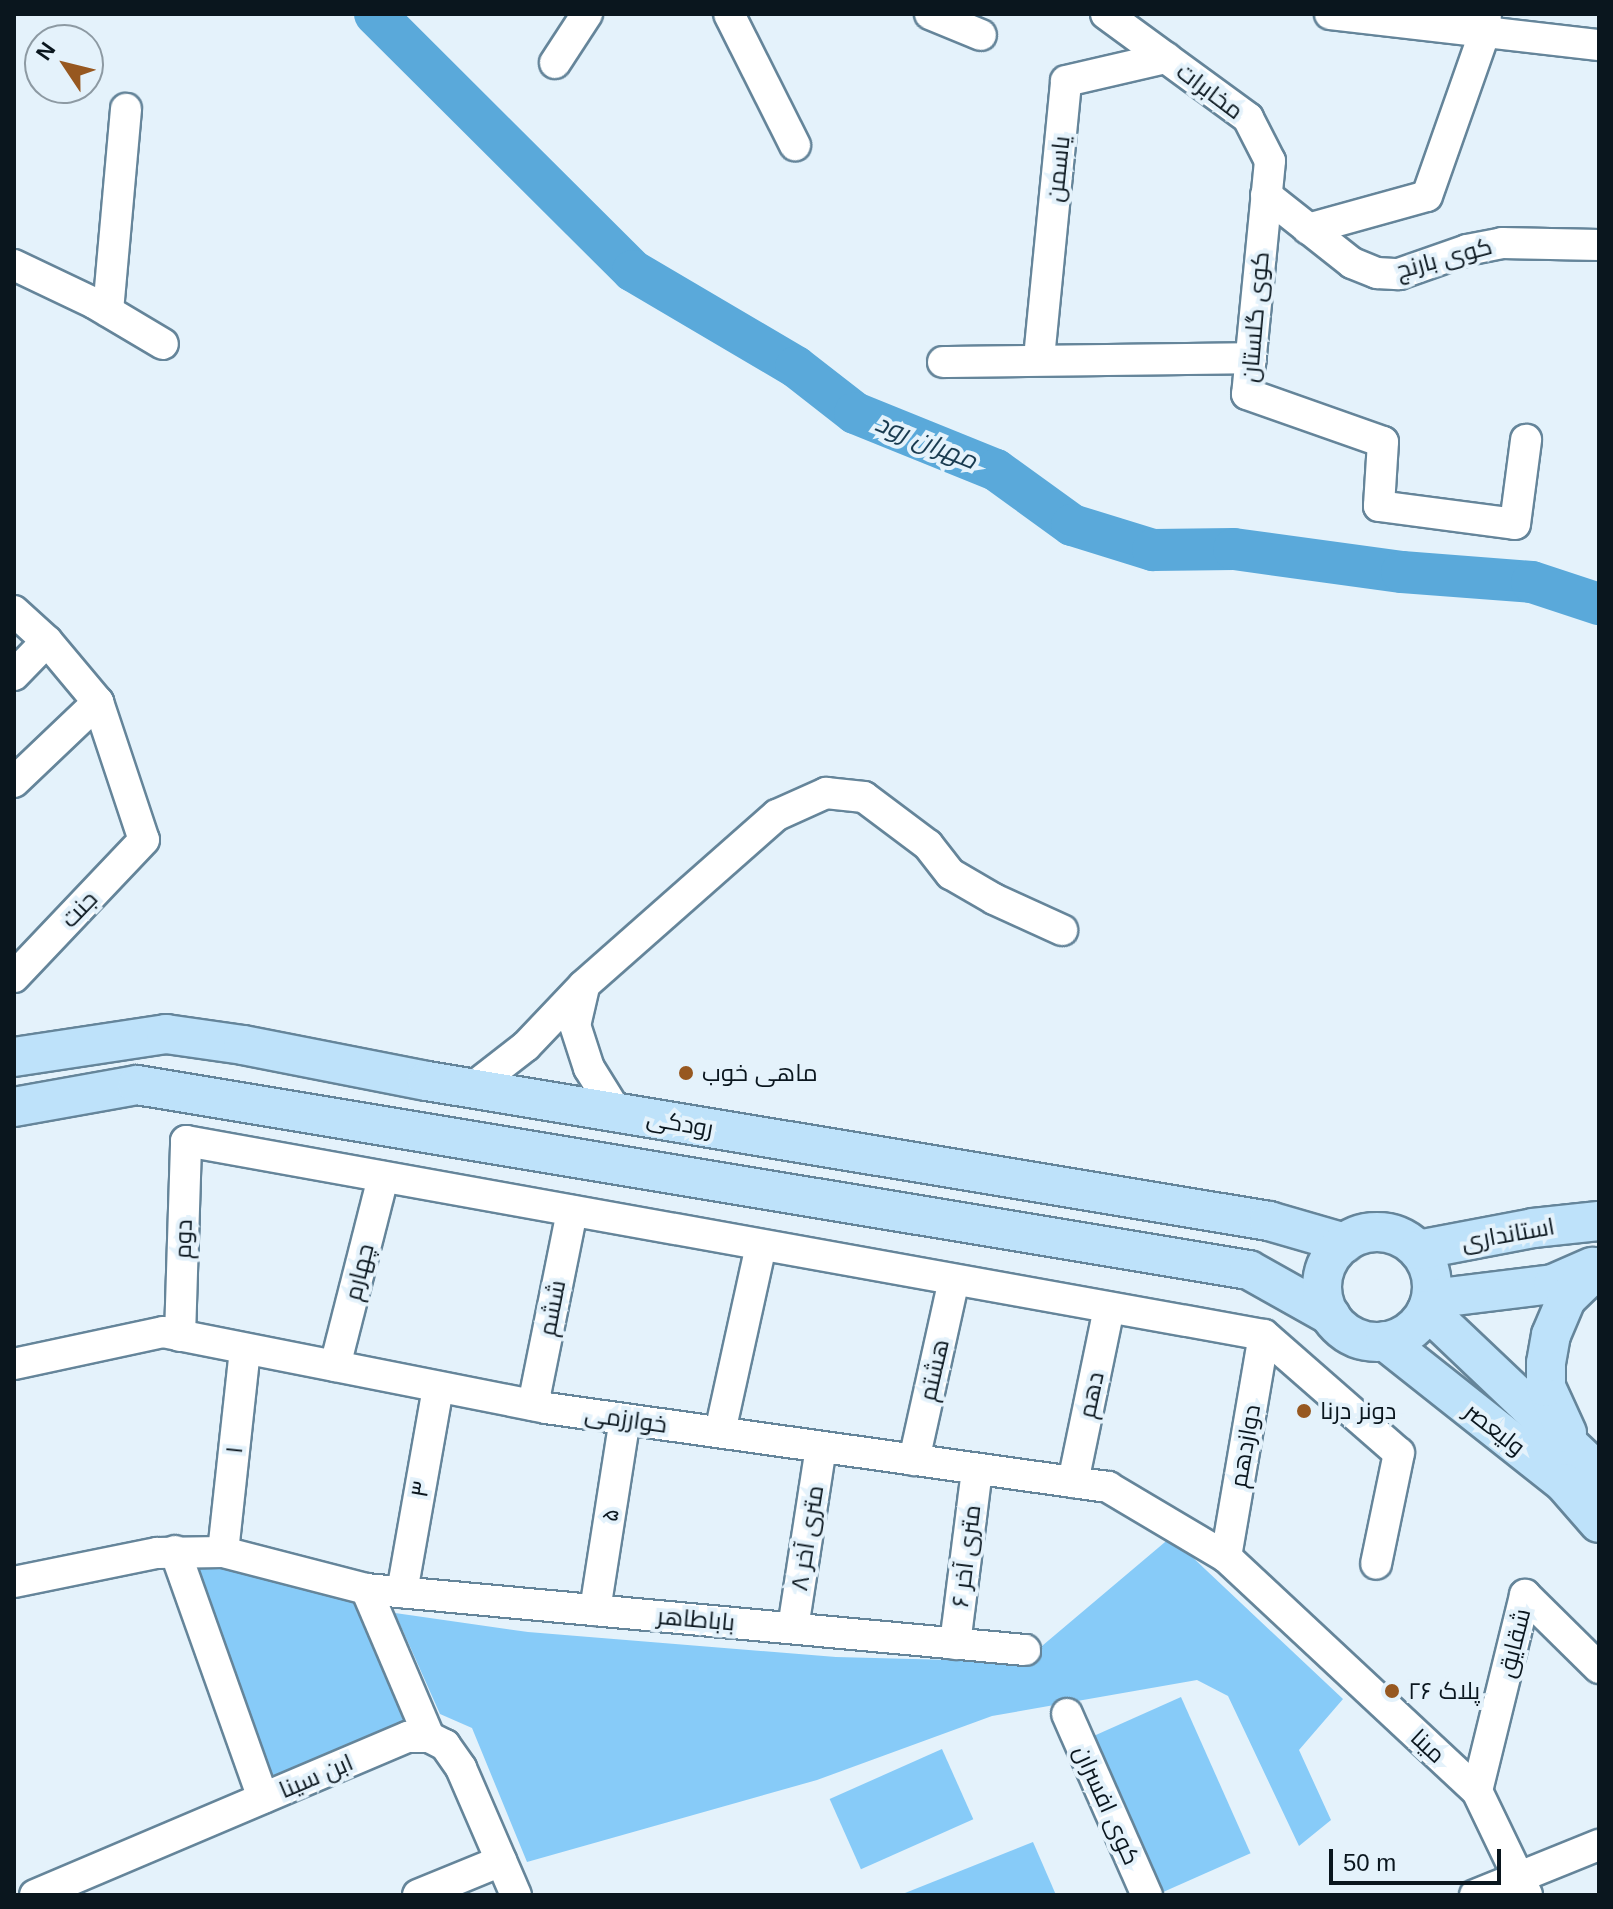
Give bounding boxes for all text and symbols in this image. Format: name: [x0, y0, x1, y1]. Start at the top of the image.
north arrow: [24, 24, 104, 104]
text: N: [31, 37, 60, 65]
street label: مخابرات: [1171, 57, 1249, 125]
street label: یاسمن: [1040, 135, 1076, 203]
street label: کوی بارنج: [1393, 231, 1495, 285]
street label: کوی گلستان: [1235, 250, 1275, 384]
water label: مهران رود: [871, 408, 981, 476]
street label: جنت: [55, 885, 103, 933]
place label: ماهی خوب: [702, 1059, 818, 1087]
marker: ماهی خوب: [677, 1064, 695, 1082]
street label: رودکی: [644, 1103, 716, 1143]
street label: استانداری: [1459, 1212, 1557, 1256]
street label: دوم: [168, 1219, 198, 1259]
street label: چهارم: [338, 1241, 380, 1303]
street label: ششم: [532, 1278, 572, 1338]
street label: هشتم: [913, 1336, 955, 1404]
street label: دهم: [1072, 1369, 1110, 1421]
street label: ولیعصر: [1459, 1396, 1531, 1462]
place label: دونر درنا: [1320, 1397, 1396, 1425]
street label: خوارزمی: [583, 1399, 669, 1439]
street label: دوازدهم: [1224, 1402, 1266, 1490]
marker: دونر درنا: [1295, 1402, 1313, 1420]
street label: ۱: [219, 1445, 249, 1455]
street label: ۳: [404, 1479, 436, 1499]
street label: ۸ متری آخر: [784, 1483, 830, 1593]
street label: ۶ متری آخر: [945, 1503, 987, 1609]
street label: ۵: [595, 1506, 625, 1524]
street label: باباطاهر: [656, 1601, 736, 1637]
street label: شقایق: [1492, 1605, 1536, 1681]
place label: پلاک ۲۶: [1408, 1677, 1480, 1705]
marker: پلاک ۲۶: [1383, 1682, 1401, 1700]
street label: مینا: [1405, 1723, 1451, 1769]
street label: کوی افسران: [1068, 1741, 1146, 1869]
street label: ابن سینا: [275, 1748, 357, 1804]
scale bar: [1333, 1833, 1505, 1883]
text: 50 m: [1343, 1849, 1396, 1876]

